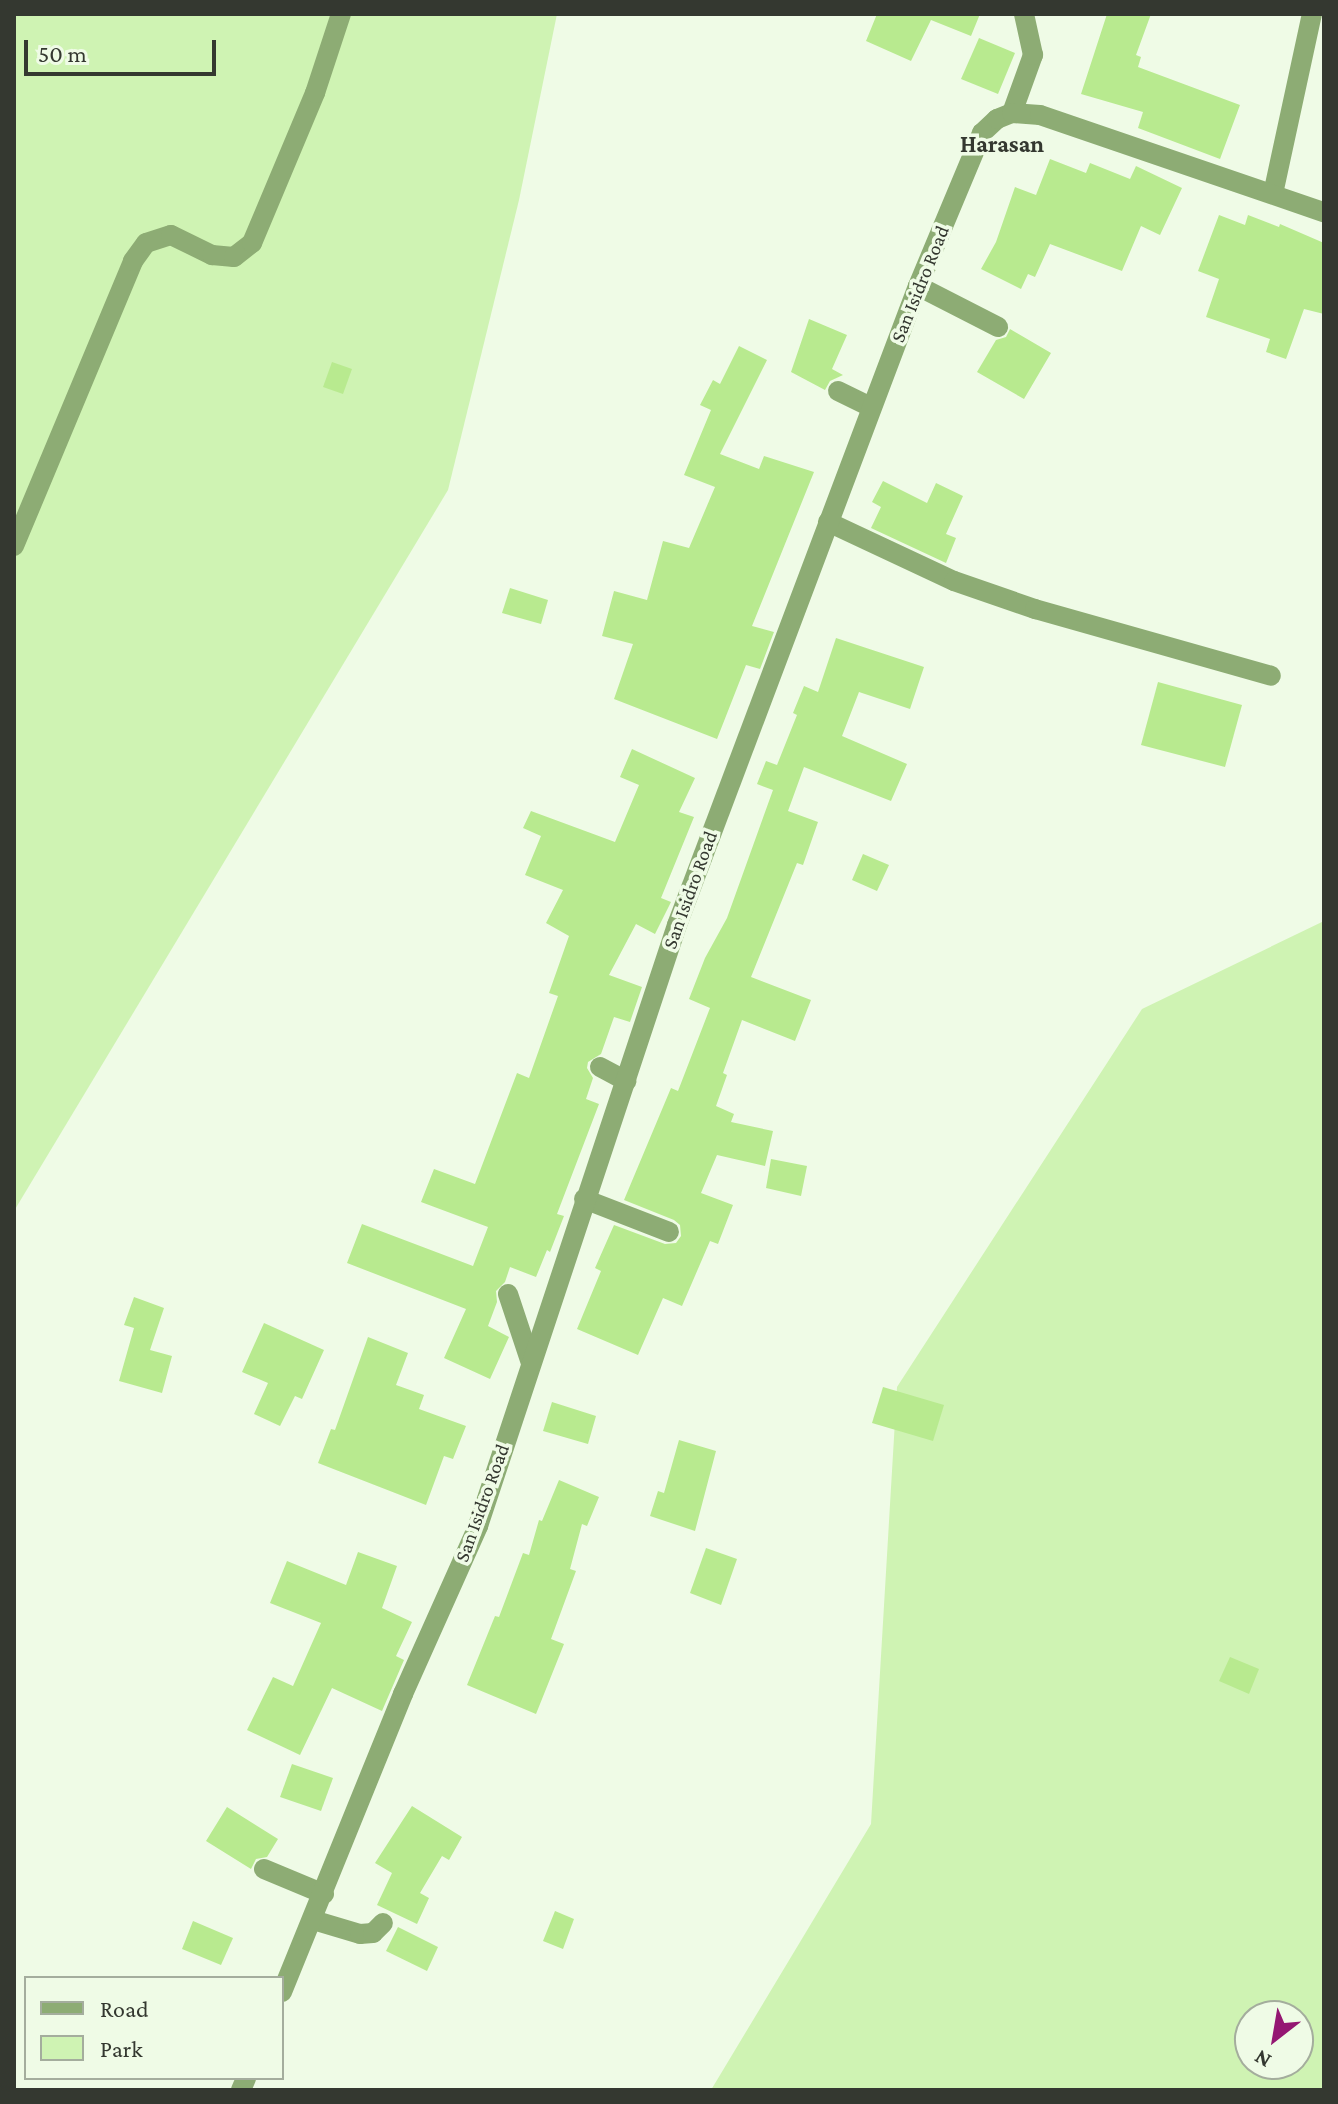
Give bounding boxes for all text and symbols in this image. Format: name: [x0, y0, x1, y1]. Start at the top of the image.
scale bar: [28, 24, 220, 74]
text: 50 m: [38, 40, 87, 67]
district label: Harasan: [960, 130, 1044, 158]
street label: San Isidro Road: [886, 222, 954, 346]
street label: San Isidro Road: [658, 828, 722, 952]
street label: San Isidro Road: [450, 1441, 514, 1565]
legend: [24, 1976, 284, 2080]
text: Road: [100, 1995, 149, 2022]
north arrow: [1234, 2000, 1314, 2080]
text: Park: [100, 2035, 143, 2062]
text: N: [1250, 2045, 1275, 2074]

